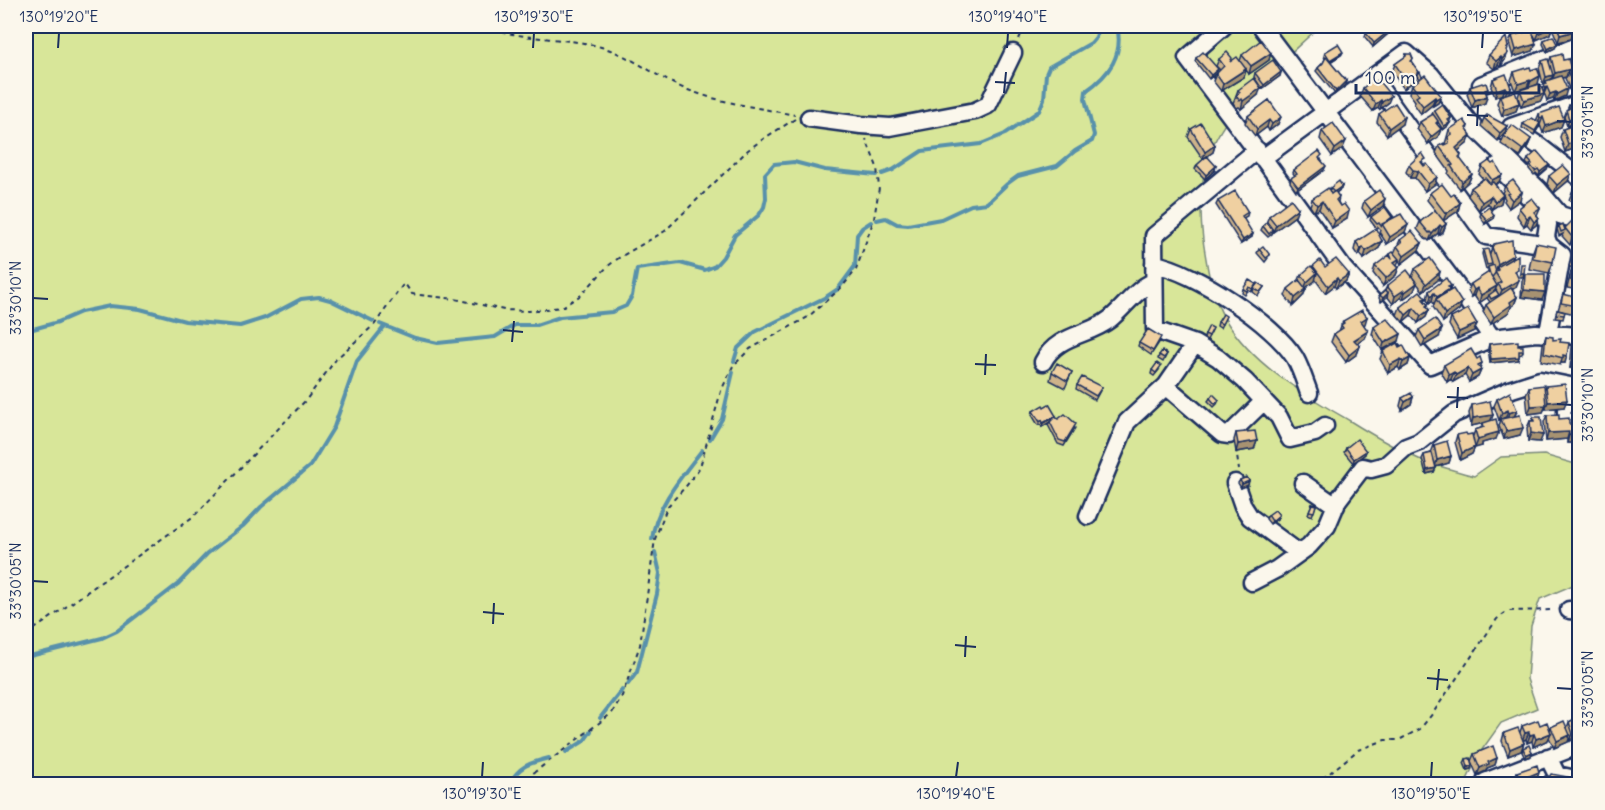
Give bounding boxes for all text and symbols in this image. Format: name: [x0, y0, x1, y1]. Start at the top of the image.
text: 130°19'20"E: [20, 7, 99, 26]
text: 130°19'30"E: [494, 7, 574, 26]
text: 130°19'40"E: [969, 7, 1048, 26]
text: 130°19'50"E: [1443, 7, 1523, 26]
scale bar: [1356, 57, 1539, 95]
text: 100 m: [1365, 66, 1416, 89]
text: 33°30'15"N: [1578, 85, 1597, 159]
text: 33°30'10"N: [6, 261, 25, 335]
text: 33°30'10"N: [1578, 368, 1597, 442]
text: 33°30'05"N: [6, 542, 25, 620]
text: 33°30'05"N: [1578, 650, 1597, 728]
text: 130°19'30"E: [442, 784, 522, 803]
text: 130°19'40"E: [917, 784, 996, 803]
text: 130°19'50"E: [1391, 784, 1471, 803]

